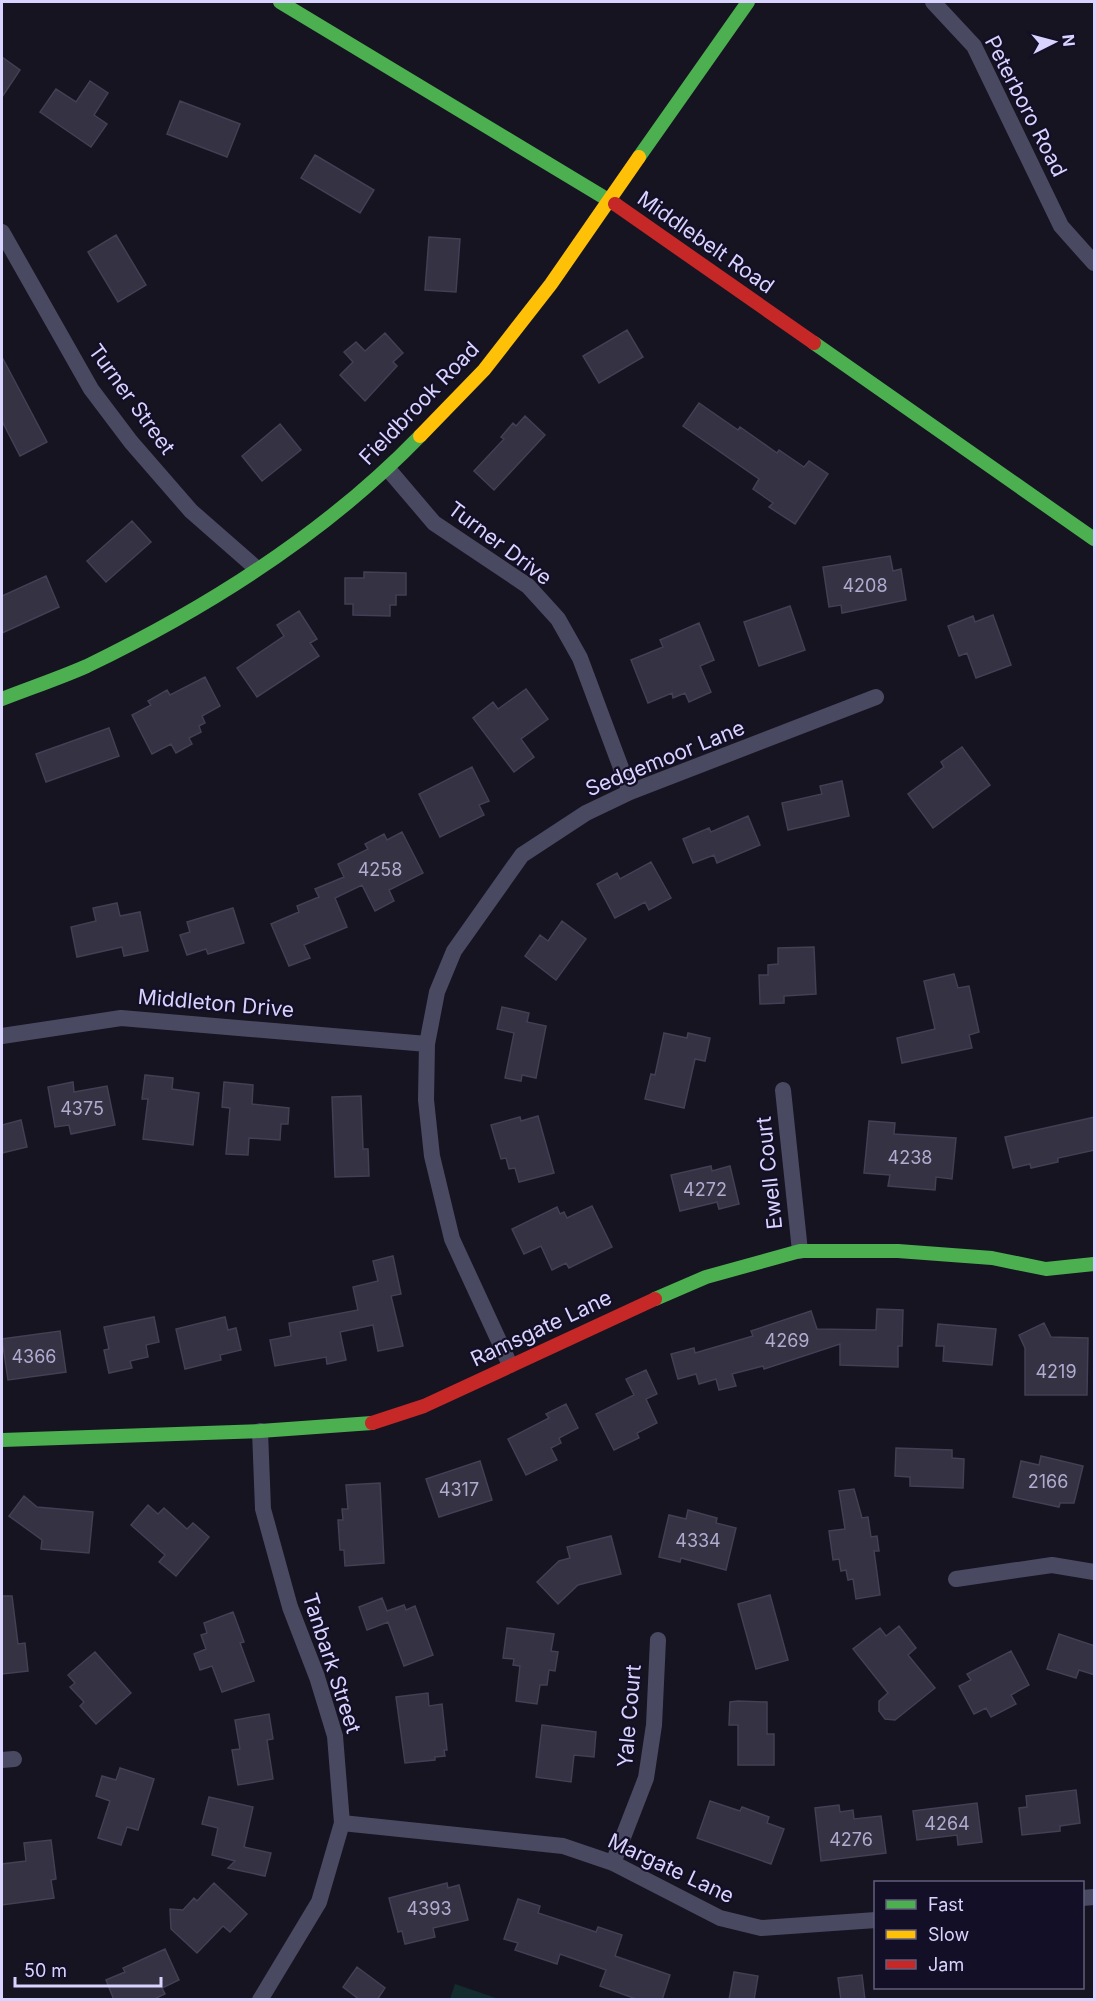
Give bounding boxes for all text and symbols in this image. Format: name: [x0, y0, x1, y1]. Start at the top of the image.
north arrow: [1024, 12, 1084, 72]
street label: Peterboro Road: [980, 31, 1072, 181]
text: N: [1058, 33, 1080, 48]
street label: Middlebelt Road: [633, 186, 779, 298]
street label: Fieldbrook Road: [354, 336, 484, 470]
street label: Turner Street: [84, 339, 181, 459]
street label: Turner Drive: [443, 496, 557, 590]
house number: 4208: [842, 575, 888, 596]
street label: Sedgemoor Lane: [582, 715, 748, 801]
house number: 4258: [358, 859, 402, 880]
street label: Middleton Drive: [137, 984, 295, 1022]
house number: 4375: [60, 1098, 104, 1119]
street label: Ewell Court: [751, 1115, 787, 1231]
house number: 4238: [888, 1147, 932, 1168]
house number: 4272: [683, 1179, 727, 1200]
street label: Ramsgate Lane: [467, 1284, 615, 1372]
house number: 4269: [765, 1330, 809, 1351]
house number: 4366: [11, 1346, 57, 1367]
house number: 4219: [1035, 1361, 1077, 1382]
house number: 2166: [1028, 1471, 1068, 1492]
house number: 4317: [439, 1479, 479, 1500]
house number: 4334: [675, 1530, 721, 1551]
street label: Tanbark Street: [298, 1590, 366, 1736]
street label: Yale Court: [612, 1663, 646, 1769]
house number: 4264: [924, 1813, 970, 1834]
street label: Margate Lane: [604, 1828, 738, 1908]
house number: 4276: [829, 1829, 873, 1850]
legend: [874, 1881, 1084, 1989]
text: Fast: [928, 1894, 964, 1915]
house number: 4393: [406, 1898, 452, 1919]
text: Slow: [928, 1924, 969, 1945]
scale bar: [15, 1950, 160, 1988]
text: Jam: [928, 1954, 964, 1975]
text: 50 m: [24, 1960, 67, 1981]

